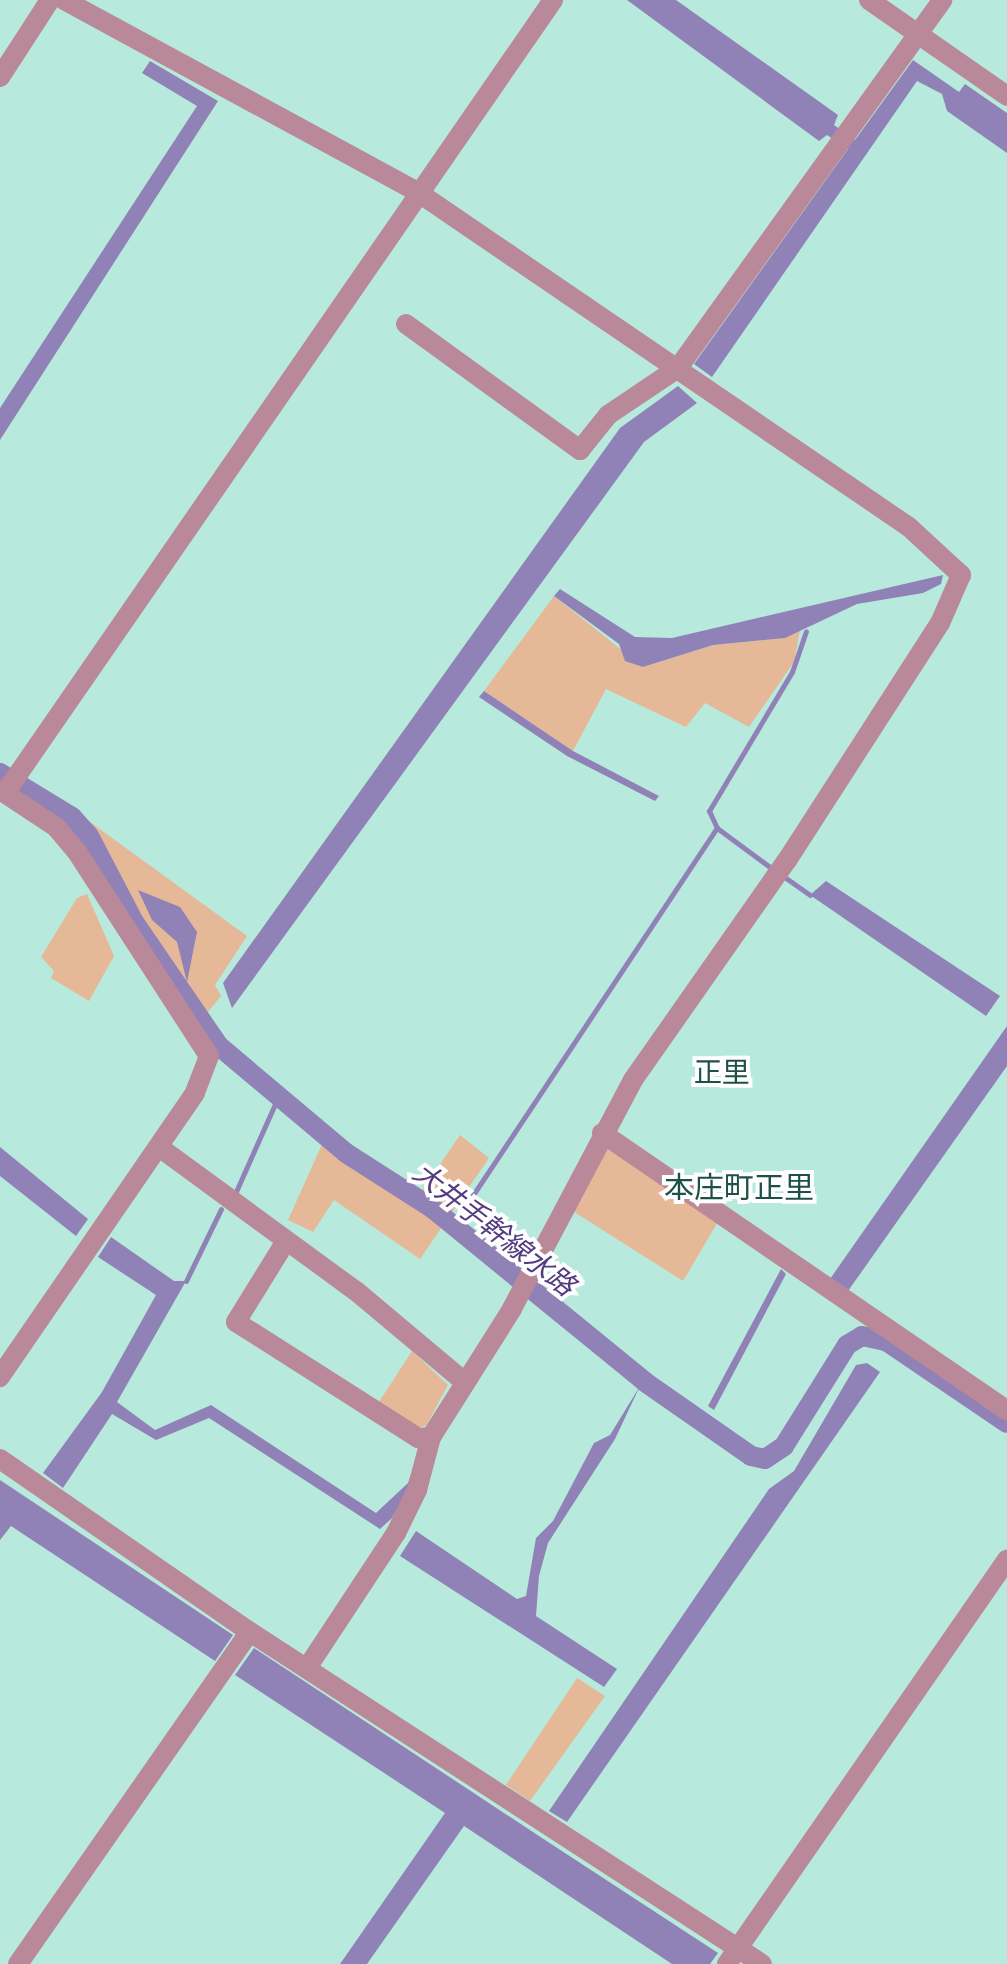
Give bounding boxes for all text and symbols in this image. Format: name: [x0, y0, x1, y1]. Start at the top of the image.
district label: 正里: [694, 1054, 750, 1088]
water label: 大井手幹線水路: [407, 1154, 583, 1302]
district label: 本庄町正里: [664, 1168, 814, 1204]

